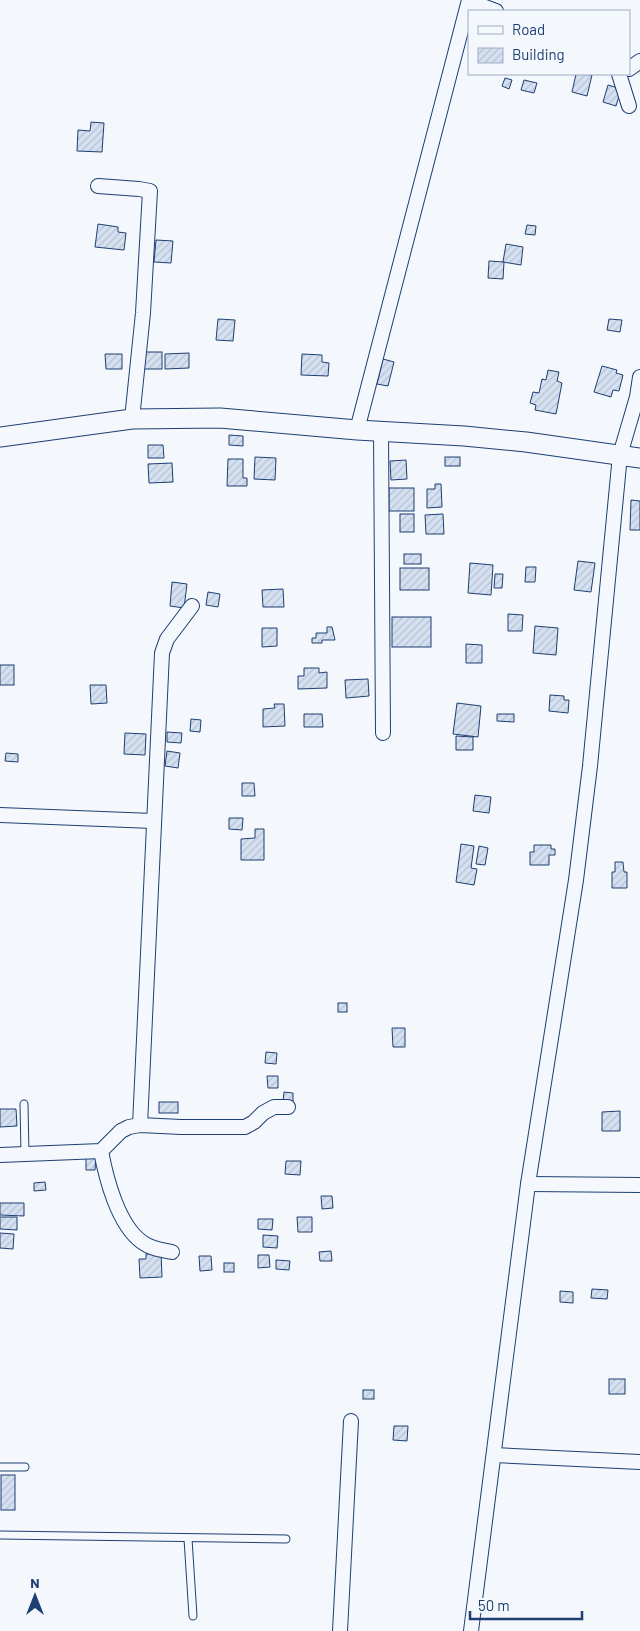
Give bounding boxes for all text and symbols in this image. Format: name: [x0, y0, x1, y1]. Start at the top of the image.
legend: [468, 10, 630, 75]
text: Road: [512, 20, 545, 38]
text: Building: [512, 45, 565, 63]
north arrow: [10, 1571, 60, 1621]
text: N: [30, 1574, 40, 1591]
scale bar: [470, 1588, 582, 1620]
text: 50 m: [478, 1596, 510, 1614]

